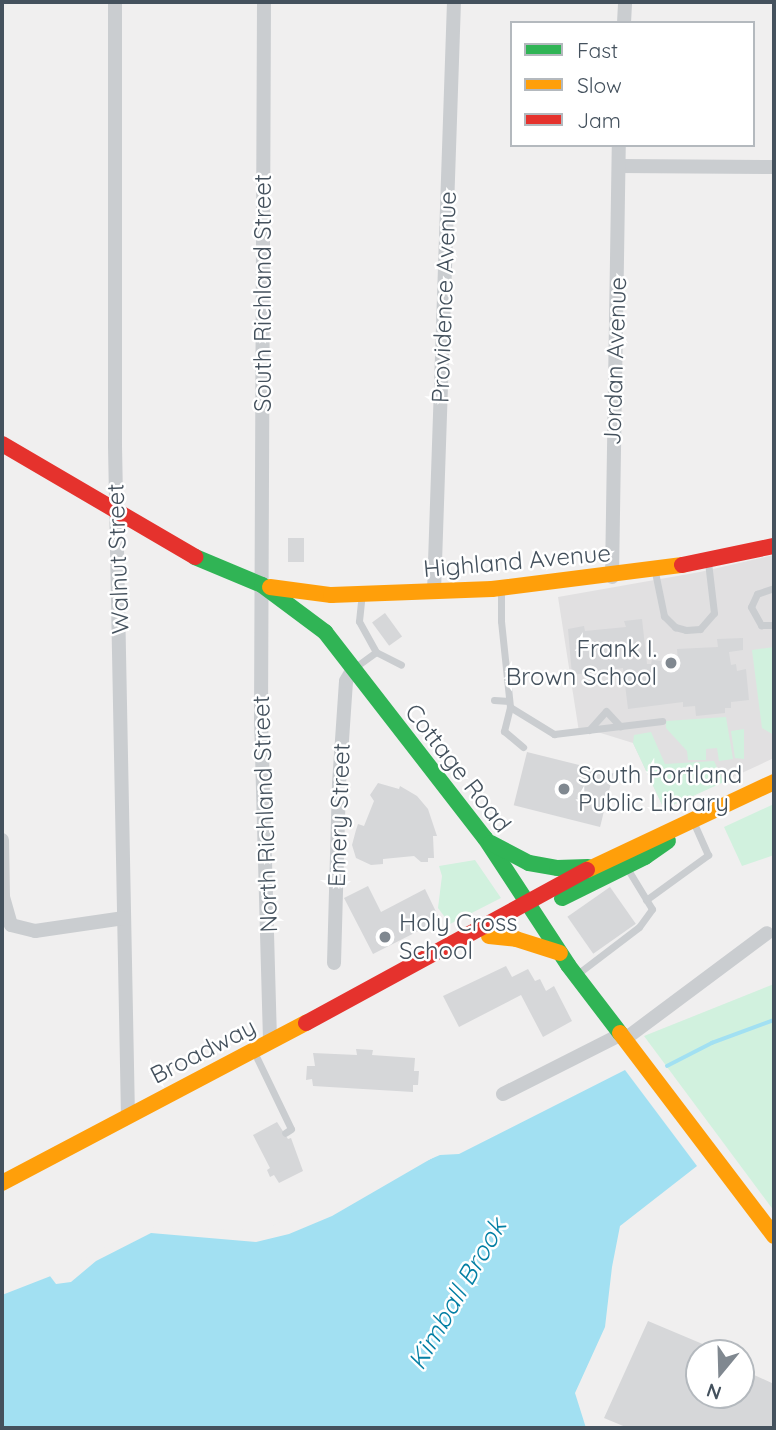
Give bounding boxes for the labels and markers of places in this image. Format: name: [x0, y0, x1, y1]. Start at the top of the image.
place label: Frank I. Brown School: [506, 635, 657, 691]
marker: Frank I. Brown School: [663, 655, 679, 671]
place label: South Portland Public Library: [578, 761, 742, 817]
marker: South Portland Public Library: [556, 781, 572, 797]
place label: Holy Cross School: [399, 909, 518, 965]
marker: Holy Cross School: [377, 929, 393, 945]

